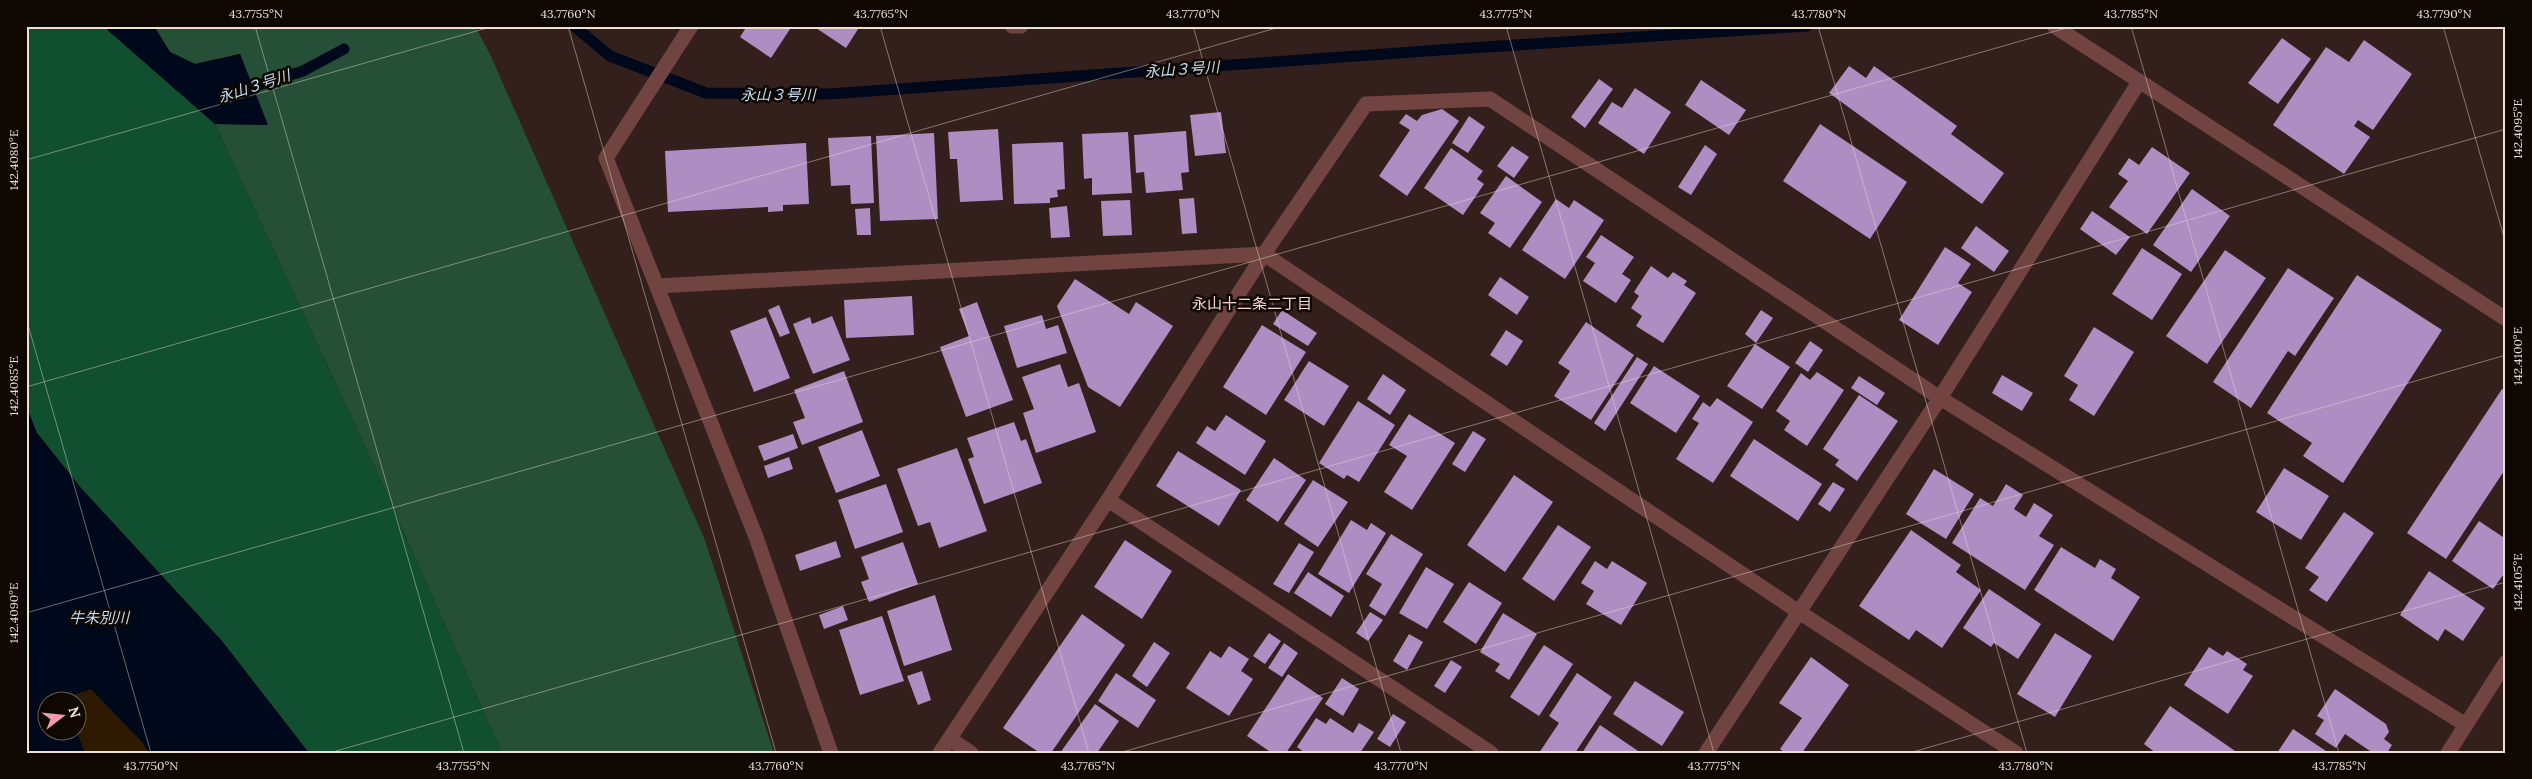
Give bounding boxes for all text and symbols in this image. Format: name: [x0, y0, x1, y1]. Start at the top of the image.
text: 43.7755°N: [229, 6, 283, 21]
text: 43.7760°N: [540, 6, 596, 21]
text: 43.7765°N: [854, 6, 908, 21]
text: 43.7770°N: [1166, 6, 1220, 21]
text: 43.7775°N: [1480, 6, 1532, 21]
text: 43.7780°N: [1791, 6, 1847, 21]
text: 43.7785°N: [2104, 6, 2158, 21]
text: 43.7790°N: [2416, 6, 2472, 21]
water label: 永山３号川: [1144, 57, 1222, 81]
water label: 永山３号川: [215, 65, 294, 107]
water label: 永山３号川: [740, 85, 817, 104]
text: 142.4095°E: [2510, 99, 2525, 159]
text: 142.4080°E: [6, 130, 21, 190]
district label: 永山十二条二丁目: [1192, 294, 1312, 313]
text: 142.4100°E: [2510, 327, 2525, 385]
text: 142.4085°E: [6, 356, 21, 416]
text: 142.4105°E: [2510, 553, 2525, 611]
text: 142.4090°E: [6, 583, 21, 643]
water label: 牛朱別川: [69, 608, 131, 627]
north arrow: [38, 692, 88, 742]
text: N: [64, 705, 85, 720]
text: 43.7750°N: [124, 758, 178, 773]
text: 43.7755°N: [436, 758, 490, 773]
text: 43.7760°N: [748, 758, 804, 773]
text: 43.7765°N: [1061, 758, 1115, 773]
text: 43.7770°N: [1374, 758, 1428, 773]
text: 43.7775°N: [1688, 758, 1740, 773]
text: 43.7780°N: [1998, 758, 2054, 773]
text: 43.7785°N: [2312, 758, 2366, 773]

